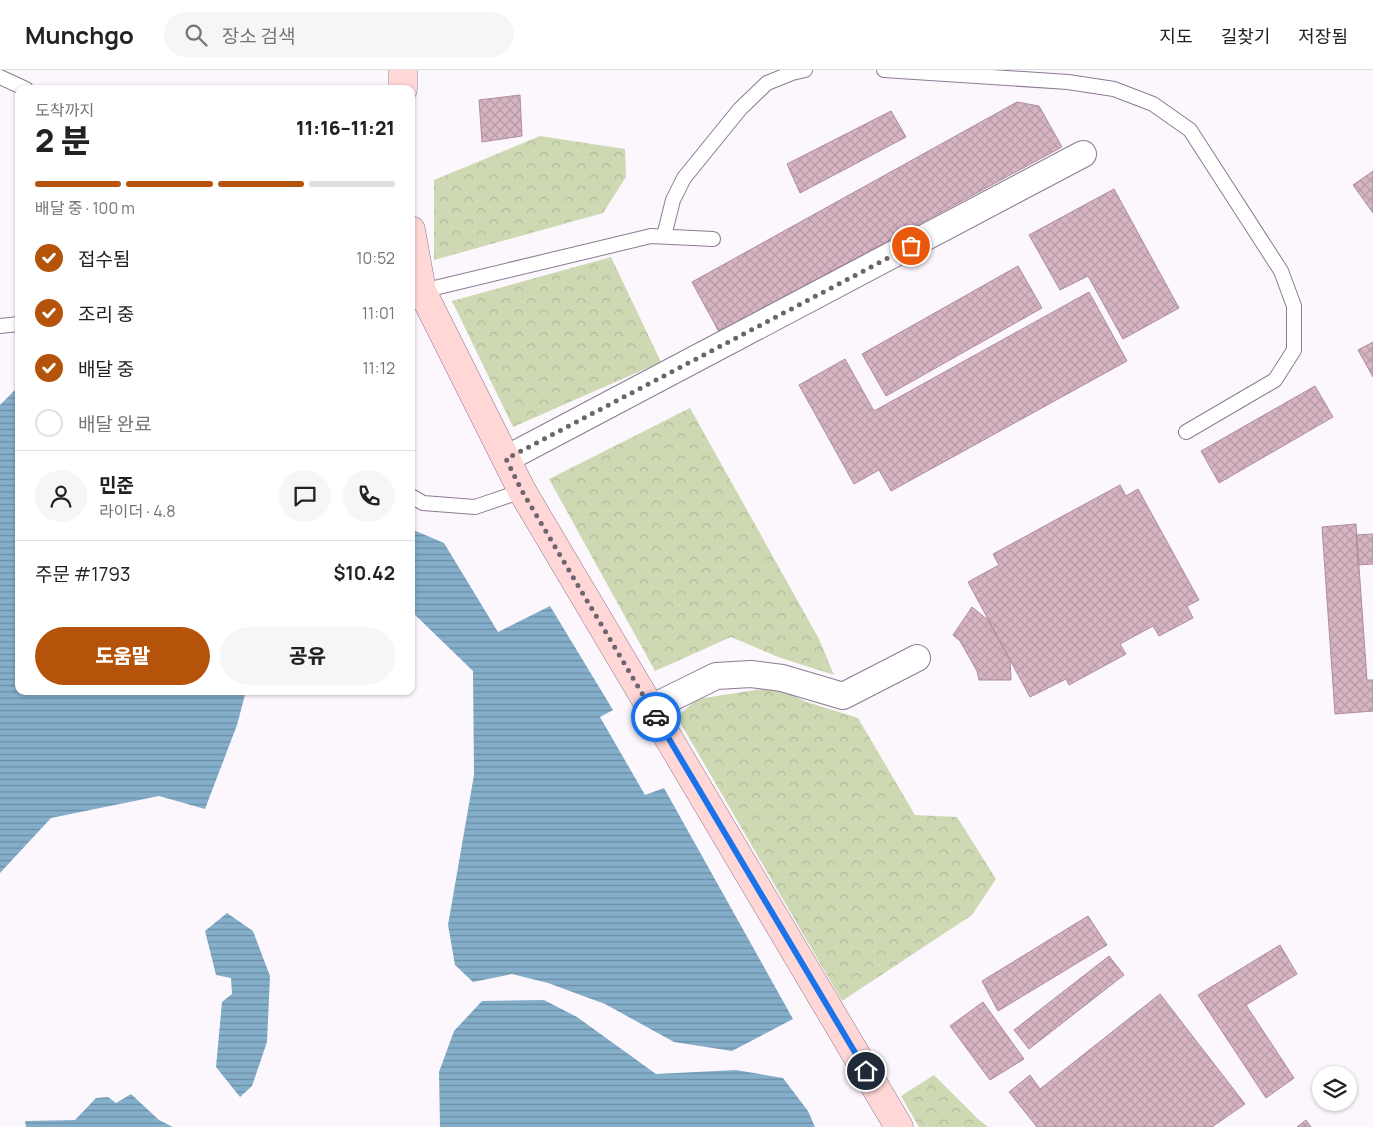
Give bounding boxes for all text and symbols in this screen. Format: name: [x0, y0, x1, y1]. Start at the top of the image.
search box: [164, 12, 514, 57]
text: Munchgo: [25, 18, 134, 51]
icon: search: [182, 21, 210, 49]
text: 장소 검색: [222, 23, 296, 49]
text: 지도: [1160, 24, 1193, 48]
text: 길찾기: [1221, 24, 1270, 48]
text: 저장됨: [1298, 24, 1348, 48]
text: 도착까지: [35, 99, 94, 121]
text: 11:16–11:21: [296, 115, 395, 141]
text: 2 분: [35, 118, 90, 162]
text: 배달 중 · 100 m: [35, 197, 135, 219]
pin: [890, 225, 932, 267]
icon: bag: [897, 232, 925, 260]
icon: check: [35, 244, 63, 272]
text: 접수됨: [78, 246, 130, 272]
text: 10:52: [356, 247, 395, 269]
icon: check: [35, 299, 63, 327]
text: 조리 중: [78, 301, 134, 327]
text: 11:01: [362, 302, 395, 324]
icon: check: [35, 354, 63, 382]
text: 배달 중: [78, 356, 134, 382]
text: 11:12: [362, 357, 395, 379]
text: 배달 완료: [78, 411, 152, 437]
button: person: [35, 470, 87, 522]
button: chat: [279, 470, 331, 522]
button: phone: [343, 470, 395, 522]
text: 민준: [99, 472, 134, 498]
text: 라이더 · 4.8: [99, 500, 176, 522]
text: $10.42: [334, 560, 395, 586]
text: 주문 #1793: [35, 561, 131, 587]
button: 도움말: [35, 627, 210, 685]
button: 공유: [220, 627, 395, 685]
courier: [631, 692, 681, 742]
icon: car: [642, 703, 670, 731]
pin: [845, 1050, 887, 1092]
icon: home: [852, 1057, 880, 1085]
map controls: [1312, 1066, 1357, 1111]
button: layers: [1312, 1066, 1357, 1111]

